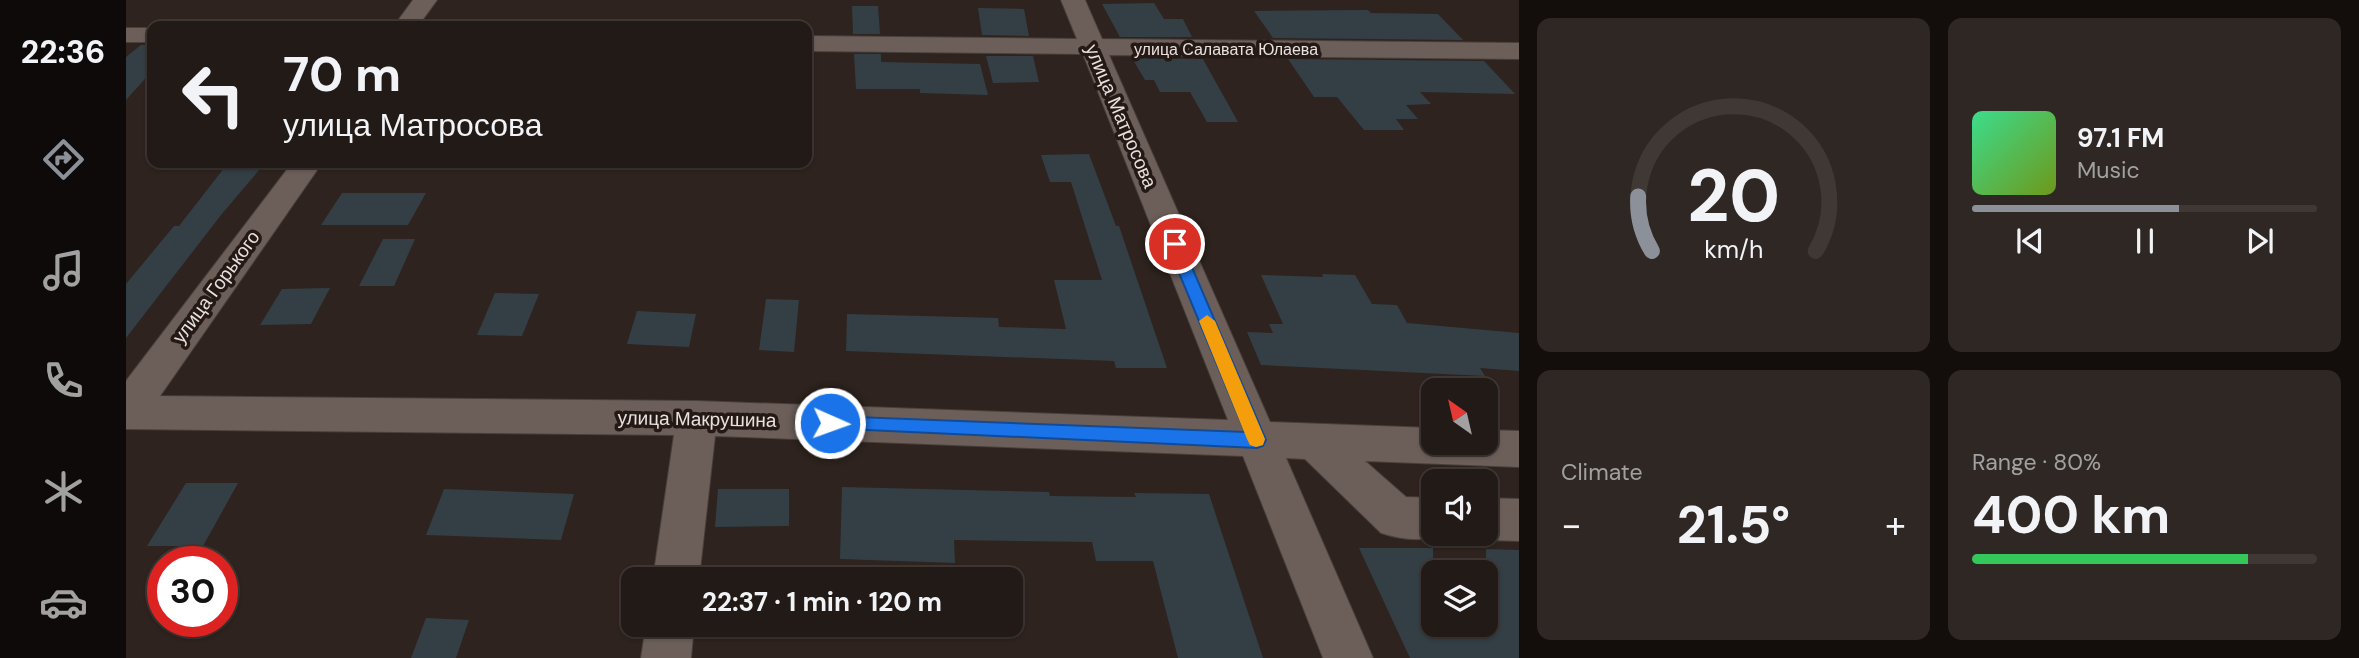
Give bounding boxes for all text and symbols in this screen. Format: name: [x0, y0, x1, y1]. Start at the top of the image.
text: 22:36: [21, 31, 105, 73]
street label: улица Салавата Юлаева: [1134, 39, 1318, 60]
street label: улица Матросова: [1079, 40, 1163, 192]
text: 70 m: [283, 42, 401, 106]
icon: left: [168, 49, 259, 140]
text: улица Матросова: [283, 104, 542, 146]
text: 97.1 FM: [2077, 121, 2164, 155]
icon: directions: [39, 135, 88, 184]
text: 20: [1687, 150, 1780, 245]
text: Music: [2077, 155, 2140, 185]
pin: [1145, 214, 1205, 274]
icon: previous: [2011, 222, 2049, 260]
icon: pause: [2126, 222, 2164, 260]
icon: next: [2241, 222, 2279, 260]
icon: arrive: [1156, 225, 1194, 263]
street label: улица Горького: [167, 226, 265, 348]
text: km/h: [1704, 233, 1763, 266]
icon: music: [39, 246, 88, 295]
icon: phone: [39, 356, 88, 405]
north arrow: [1421, 378, 1498, 455]
map controls: [1421, 378, 1498, 637]
position arrow: [793, 386, 867, 460]
street label: улица Макрушина: [617, 405, 777, 433]
text: Range · 80%: [1972, 447, 2101, 477]
text: Climate: [1561, 457, 1643, 487]
icon: climate: [39, 467, 88, 516]
button: sound: [1421, 469, 1498, 546]
text: 400 km: [1972, 481, 2170, 549]
text: 21.5°: [1677, 491, 1790, 559]
text: −: [1561, 500, 1582, 550]
text: +: [1885, 500, 1906, 550]
speed limit sign: 30: [147, 546, 238, 637]
button: layers: [1421, 560, 1498, 637]
icon: car: [39, 578, 88, 627]
text: 22:37 · 1 min · 120 m: [702, 585, 942, 619]

